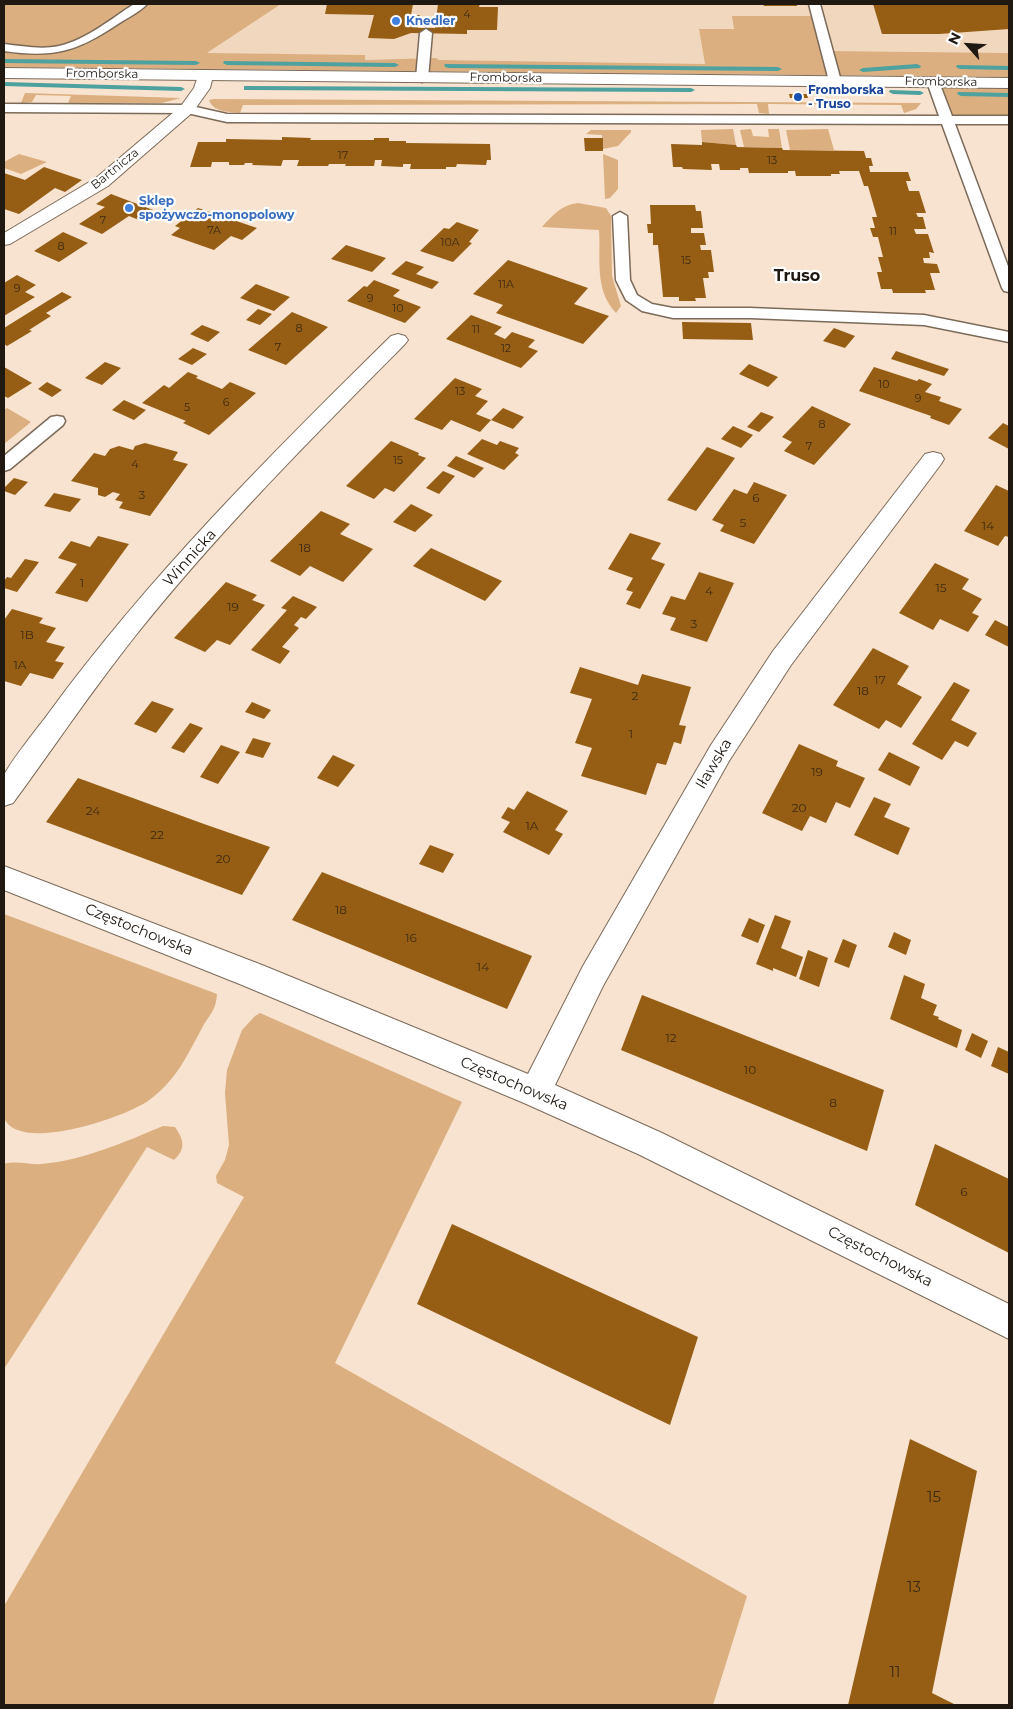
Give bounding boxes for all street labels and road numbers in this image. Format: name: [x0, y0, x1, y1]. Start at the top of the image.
street label: Fromborska: [65, 66, 139, 82]
street label: Fromborska: [469, 70, 543, 86]
street label: Fromborska: [904, 74, 978, 90]
street label: Bartnicza: [88, 145, 142, 193]
street label: Winnicka: [160, 526, 220, 590]
street label: Iławska: [692, 736, 736, 792]
street label: Częstochowska: [82, 900, 196, 960]
street label: Częstochowska: [457, 1053, 571, 1115]
street label: Częstochowska: [825, 1223, 935, 1291]

